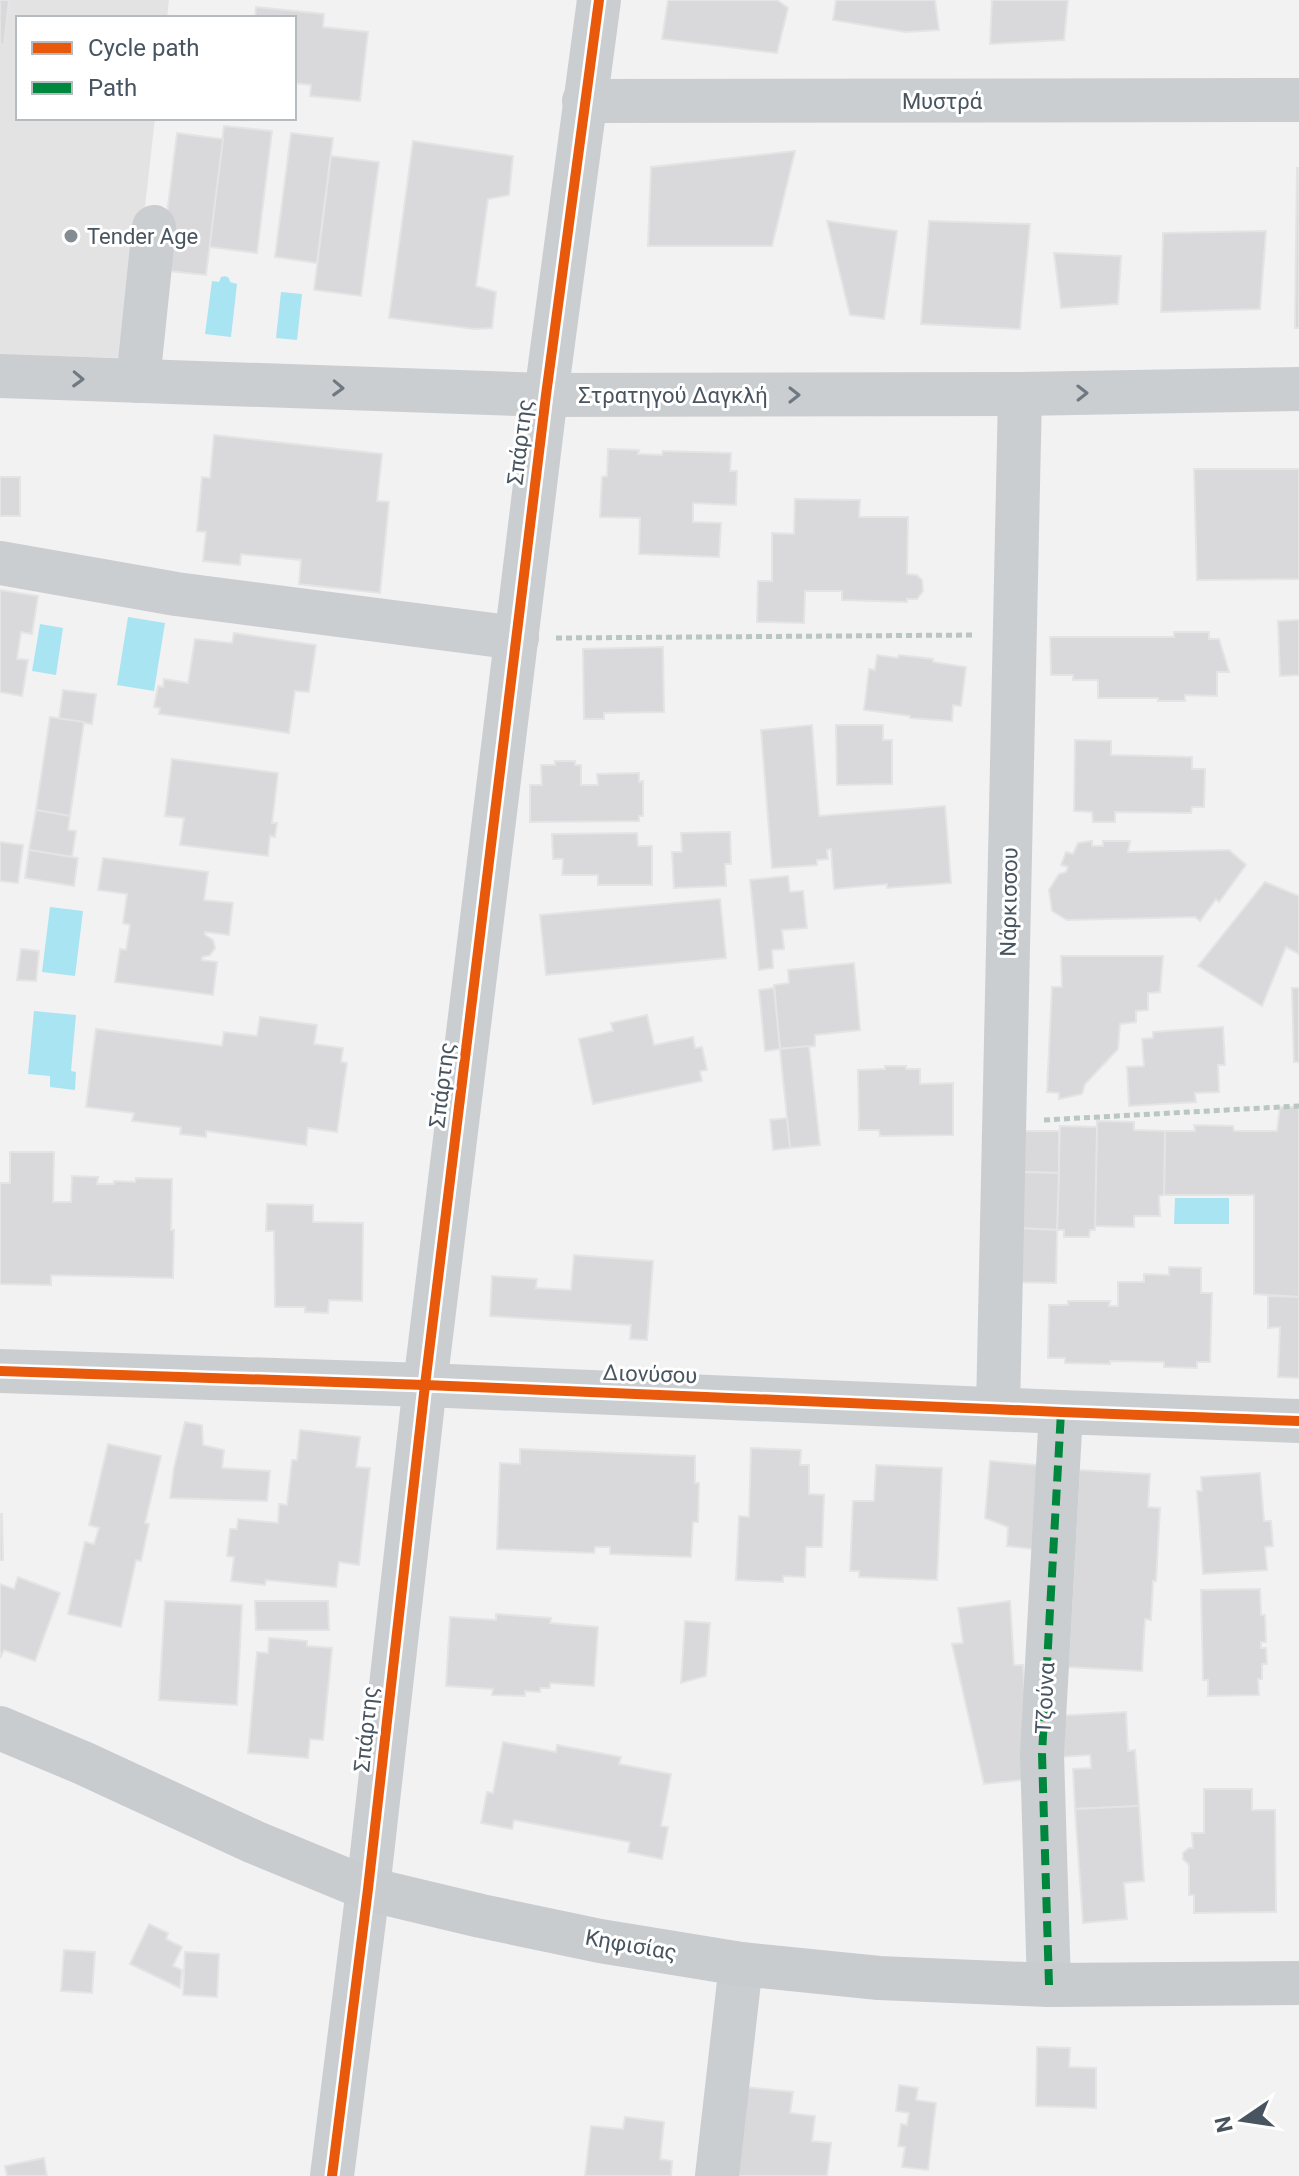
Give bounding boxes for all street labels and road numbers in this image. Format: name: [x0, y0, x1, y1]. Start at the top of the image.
street label: Μυστρά: [902, 89, 983, 114]
street label: Στρατηγού Δαγκλή: [578, 383, 768, 408]
street label: Σπάρτης: [502, 398, 538, 486]
street label: Νάρκισσου: [996, 847, 1022, 957]
street label: Σπάρτης: [424, 1041, 460, 1129]
street label: Διονύσου: [602, 1360, 698, 1388]
street label: Τζούνα: [1031, 1661, 1059, 1734]
street label: Σπάρτης: [349, 1685, 383, 1773]
street label: Κηφισίας: [583, 1925, 679, 1965]

